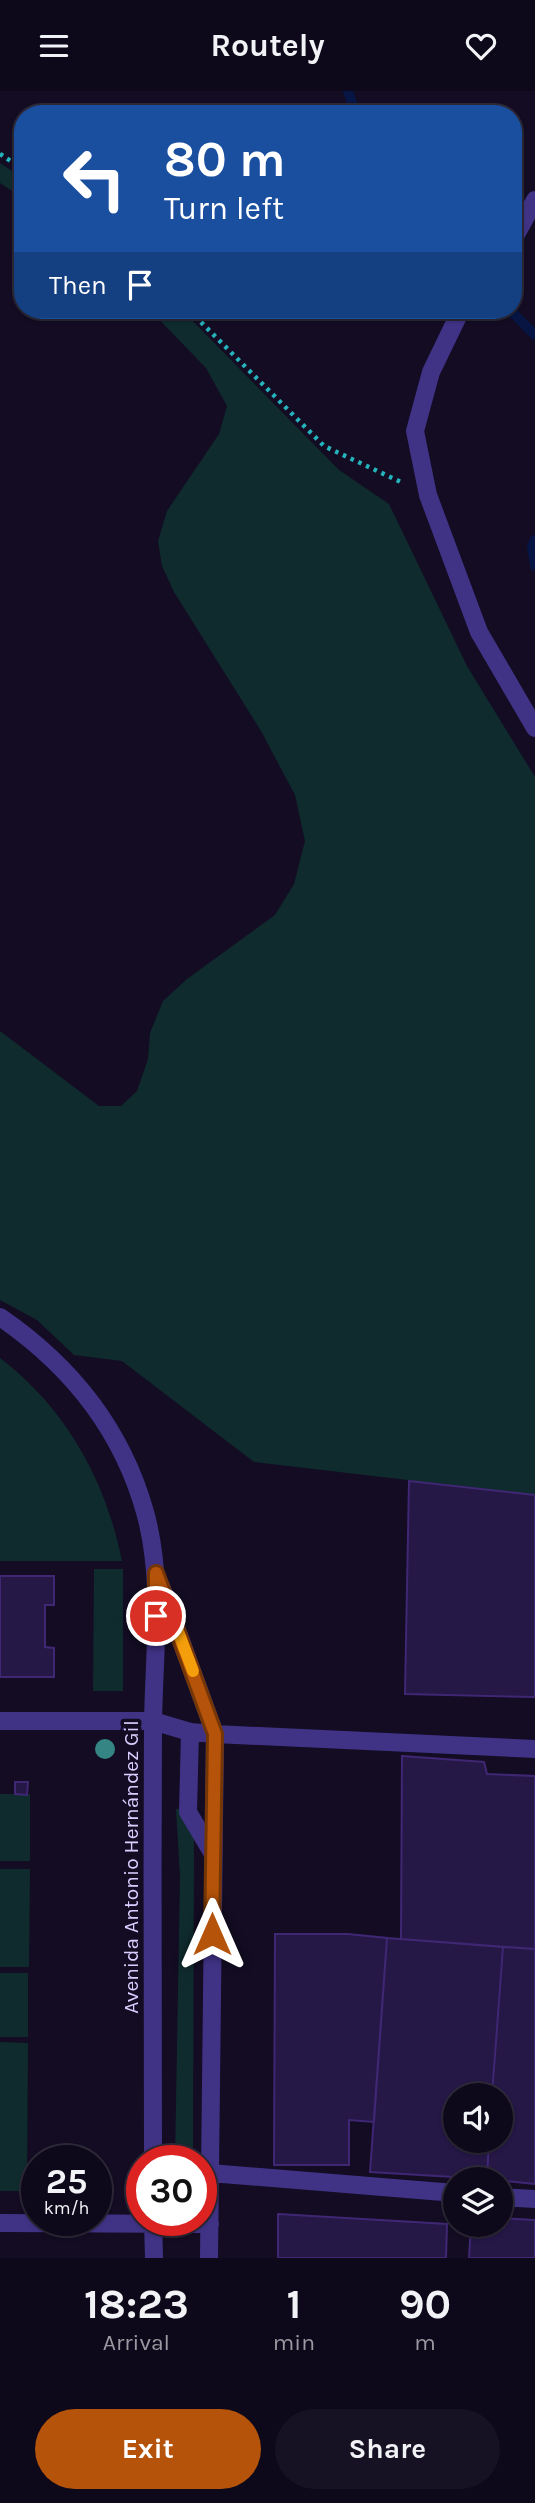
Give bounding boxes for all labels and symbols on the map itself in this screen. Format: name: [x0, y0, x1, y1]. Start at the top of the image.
pin: [126, 1586, 186, 1646]
street label: Avenida Antonio Hernández Gil: [119, 1720, 143, 2014]
position arrow: [175, 1897, 249, 1971]
speed limit sign: 30: [126, 2145, 217, 2236]

